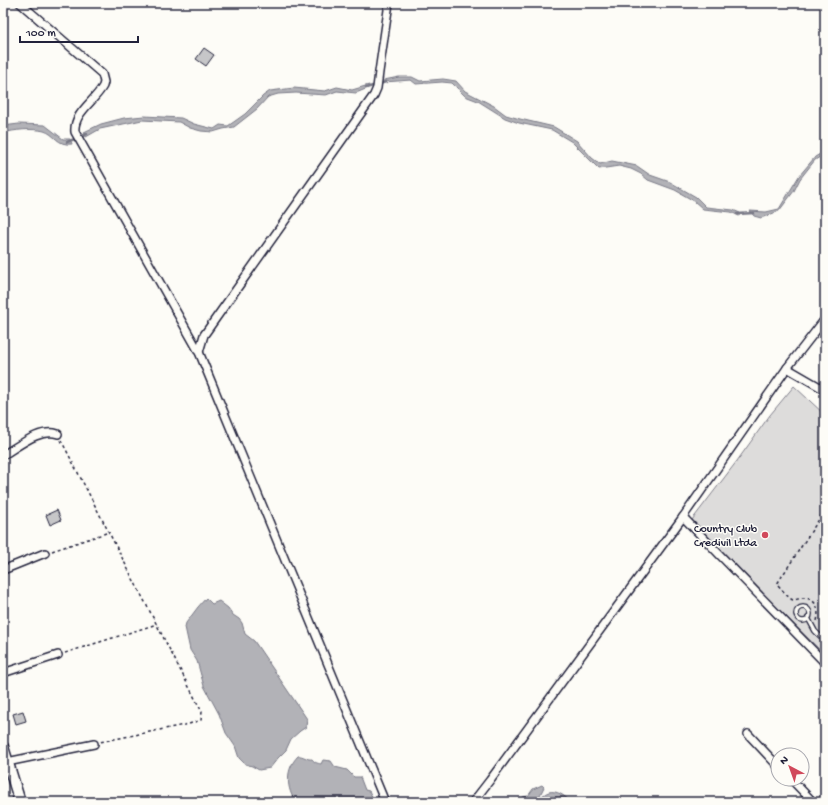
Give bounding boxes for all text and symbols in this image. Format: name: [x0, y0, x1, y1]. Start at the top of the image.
scale bar: [20, 18, 138, 44]
text: 100 m: [25, 27, 56, 41]
place label: Country Club Credivil Ltda: [694, 523, 758, 551]
marker: Country Club Credivil Ltda: [760, 530, 770, 540]
north arrow: [770, 747, 810, 787]
text: N: [778, 754, 791, 768]

